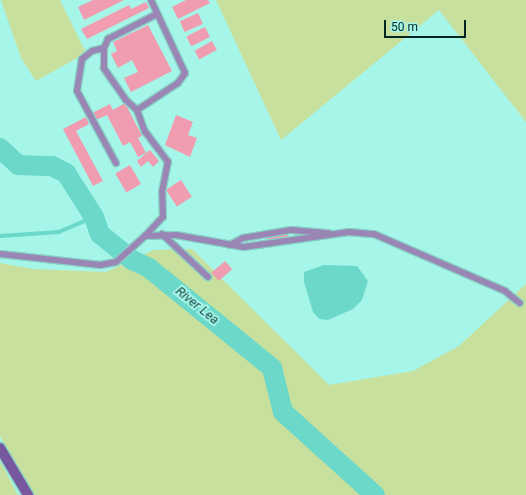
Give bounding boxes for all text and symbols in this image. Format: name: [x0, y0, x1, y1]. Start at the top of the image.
scale bar: [386, 12, 468, 38]
text: 50 m: [391, 20, 418, 34]
water label: River Lea: [172, 284, 222, 328]

